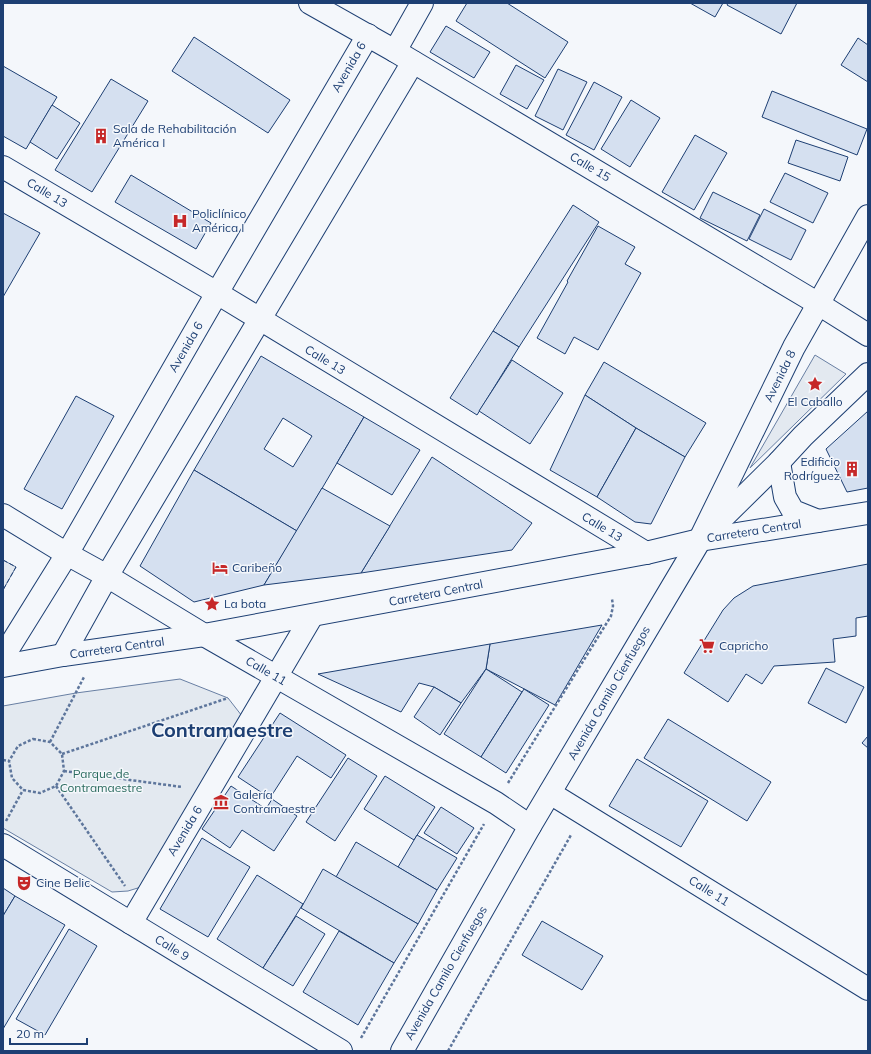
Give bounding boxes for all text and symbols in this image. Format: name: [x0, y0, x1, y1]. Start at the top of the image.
street label: Avenida 6: [328, 39, 369, 95]
place label: Sala de Rehabilitación América I: [113, 121, 237, 150]
building icon: Sala de Rehabilitación América I: [92, 127, 110, 145]
street label: Calle 15: [567, 149, 613, 185]
street label: Calle 13: [24, 175, 70, 211]
place label: Policlínico América I: [192, 206, 246, 235]
hospital icon: Policlínico América I: [171, 212, 189, 230]
street label: Avenida 6: [165, 319, 206, 375]
street label: Calle 13: [302, 342, 348, 378]
street label: Avenida 8: [761, 347, 799, 404]
place icon: El Caballo: [806, 375, 824, 393]
place label: El Caballo: [787, 394, 843, 409]
place label: Edificio Rodríguez: [784, 454, 840, 483]
building icon: Edificio Rodríguez: [843, 460, 861, 478]
street label: Calle 13: [579, 509, 625, 545]
street label: Carretera Central: [706, 516, 802, 545]
hotel icon: Caribeño: [211, 559, 229, 577]
place label: Caribeño: [232, 560, 282, 575]
street label: Carretera Central: [388, 576, 484, 609]
place icon: La bota: [203, 595, 221, 613]
place label: La bota: [224, 596, 266, 611]
street label: Avenida Camilo Cienfuegos: [564, 623, 653, 762]
street label: Carretera Central: [69, 633, 165, 662]
supermarket icon: Capricho: [698, 637, 716, 655]
place label: Capricho: [719, 638, 769, 653]
street label: Calle 11: [243, 653, 289, 688]
district label: Contramaestre: [151, 717, 293, 742]
park label: Parque de Contramaestre: [60, 766, 142, 795]
place label: Galería Contramaestre: [233, 787, 316, 816]
museum icon: Galería Contramaestre: [212, 793, 230, 811]
street label: Avenida 6: [164, 803, 205, 859]
street label: Calle 11: [686, 872, 732, 909]
theatre icon: Cine Belic: [15, 874, 33, 892]
place label: Cine Belic: [36, 875, 90, 890]
street label: Avenida Camilo Cienfuegos: [401, 903, 490, 1042]
street label: Calle 9: [152, 931, 192, 964]
scale bar: [10, 1020, 87, 1046]
text: 20 m: [16, 1026, 44, 1041]

